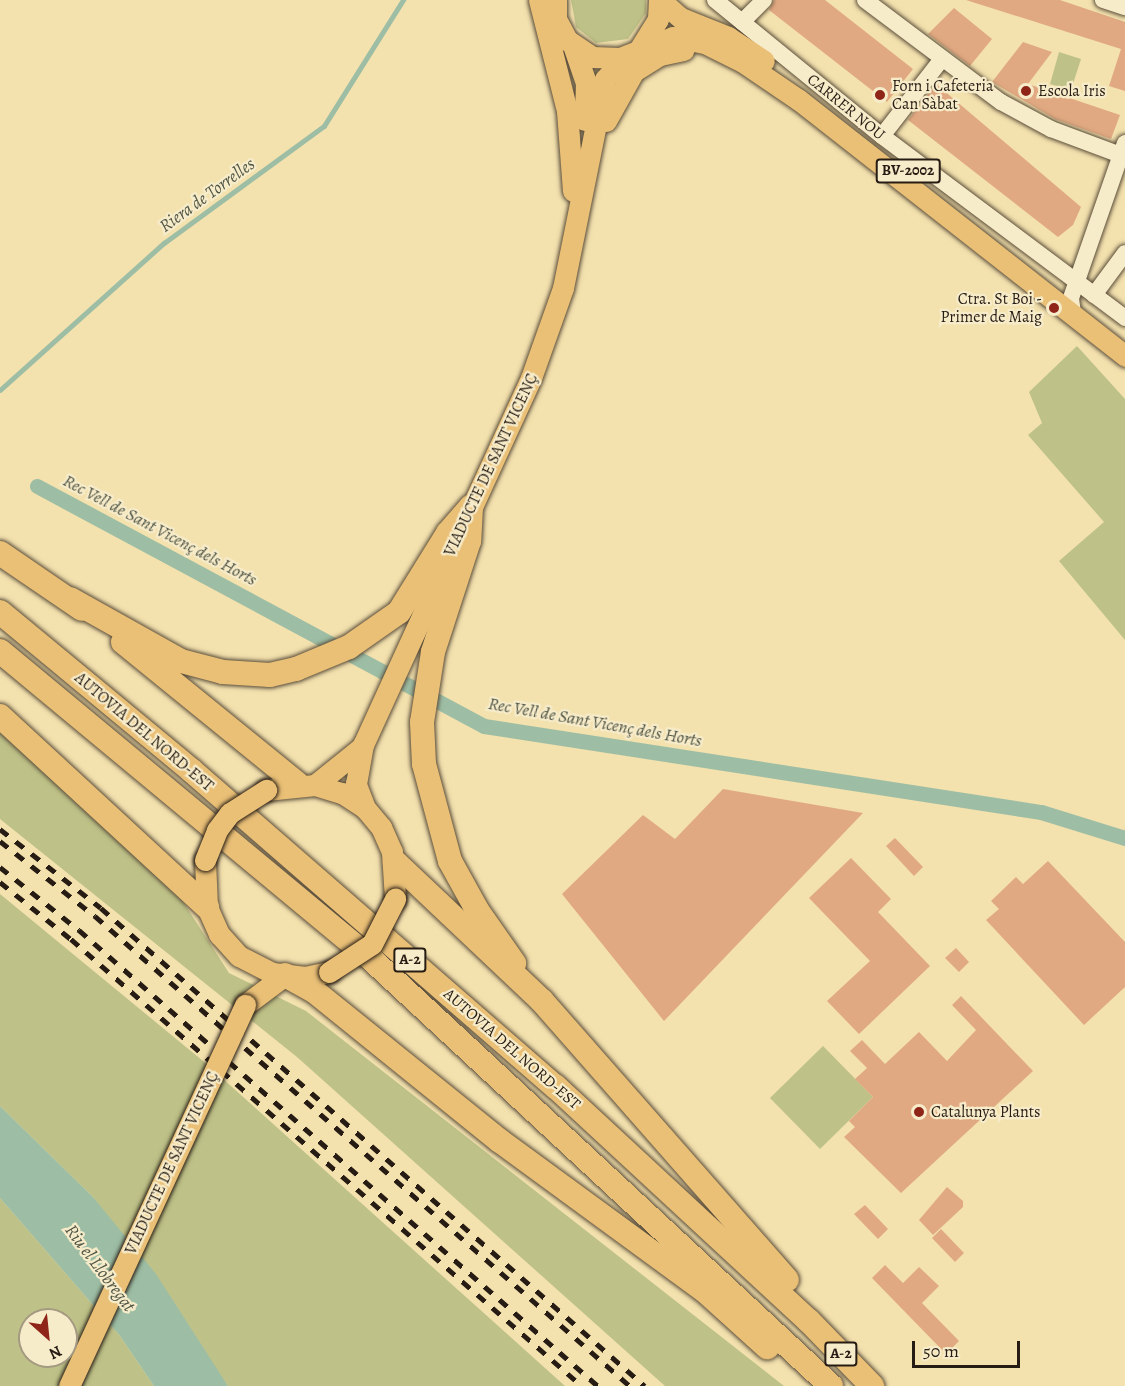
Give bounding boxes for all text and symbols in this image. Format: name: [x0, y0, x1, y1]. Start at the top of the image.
street label: CARRER NOU: [803, 70, 889, 144]
place label: Forn i Cafeteria Can Sàbat: [892, 76, 993, 114]
place label: Escola Iris: [1038, 81, 1106, 101]
marker: Escola Iris: [1019, 84, 1033, 98]
marker: Forn i Cafeteria Can Sàbat: [873, 88, 887, 102]
water label: Riera de Torrelles: [155, 153, 259, 237]
road number: BV-2002: [875, 159, 941, 183]
place label: Ctra. St Boi - Primer de Maig: [941, 289, 1042, 327]
marker: Ctra. St Boi - Primer de Maig: [1047, 301, 1061, 315]
street label: VIADUCTE DE SANT VICENÇ: [440, 371, 542, 559]
water label: Rec Vell de Sant Vicenç dels Horts: [59, 470, 261, 590]
street label: AUTOVIA DEL NORD-EST: [71, 668, 217, 796]
water label: Rec Vell de Sant Vicenç dels Horts: [487, 693, 703, 751]
road number: A-2: [392, 948, 428, 972]
street label: AUTOVIA DEL NORD-EST: [440, 984, 584, 1114]
street label: VIADUCTE DE SANT VICENÇ: [121, 1069, 223, 1257]
place label: Catalunya Plants: [931, 1102, 1040, 1122]
marker: Catalunya Plants: [912, 1105, 926, 1119]
water label: Riu el Llobregat: [60, 1220, 140, 1316]
north arrow: [18, 1308, 78, 1368]
scale bar: [915, 1329, 1023, 1367]
text: 50 m: [923, 1339, 959, 1363]
text: N: [45, 1340, 65, 1365]
road number: A-2: [823, 1342, 859, 1366]

